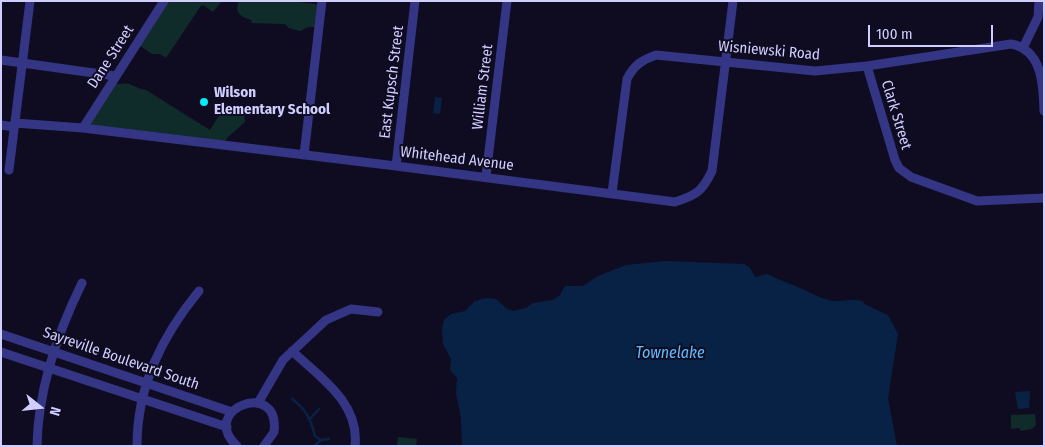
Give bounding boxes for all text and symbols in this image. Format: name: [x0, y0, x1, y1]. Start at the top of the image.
scale bar: [870, 15, 995, 47]
street label: Dane Street: [84, 22, 138, 92]
street label: East Kupsch Street: [376, 24, 408, 140]
text: 100 m: [876, 25, 913, 43]
street label: Wisniewski Road: [717, 38, 821, 64]
street label: William Street: [469, 43, 497, 131]
street label: Clark Street: [877, 78, 915, 152]
place label: Wilson Elementary School: [214, 84, 330, 119]
marker: Wilson Elementary School: [198, 96, 210, 108]
street label: Whitehead Avenue: [399, 143, 515, 175]
street label: Sayreville Boulevard South: [41, 324, 201, 394]
water label: Townelake: [635, 344, 705, 364]
north arrow: [15, 382, 65, 432]
text: N: [46, 405, 64, 418]

